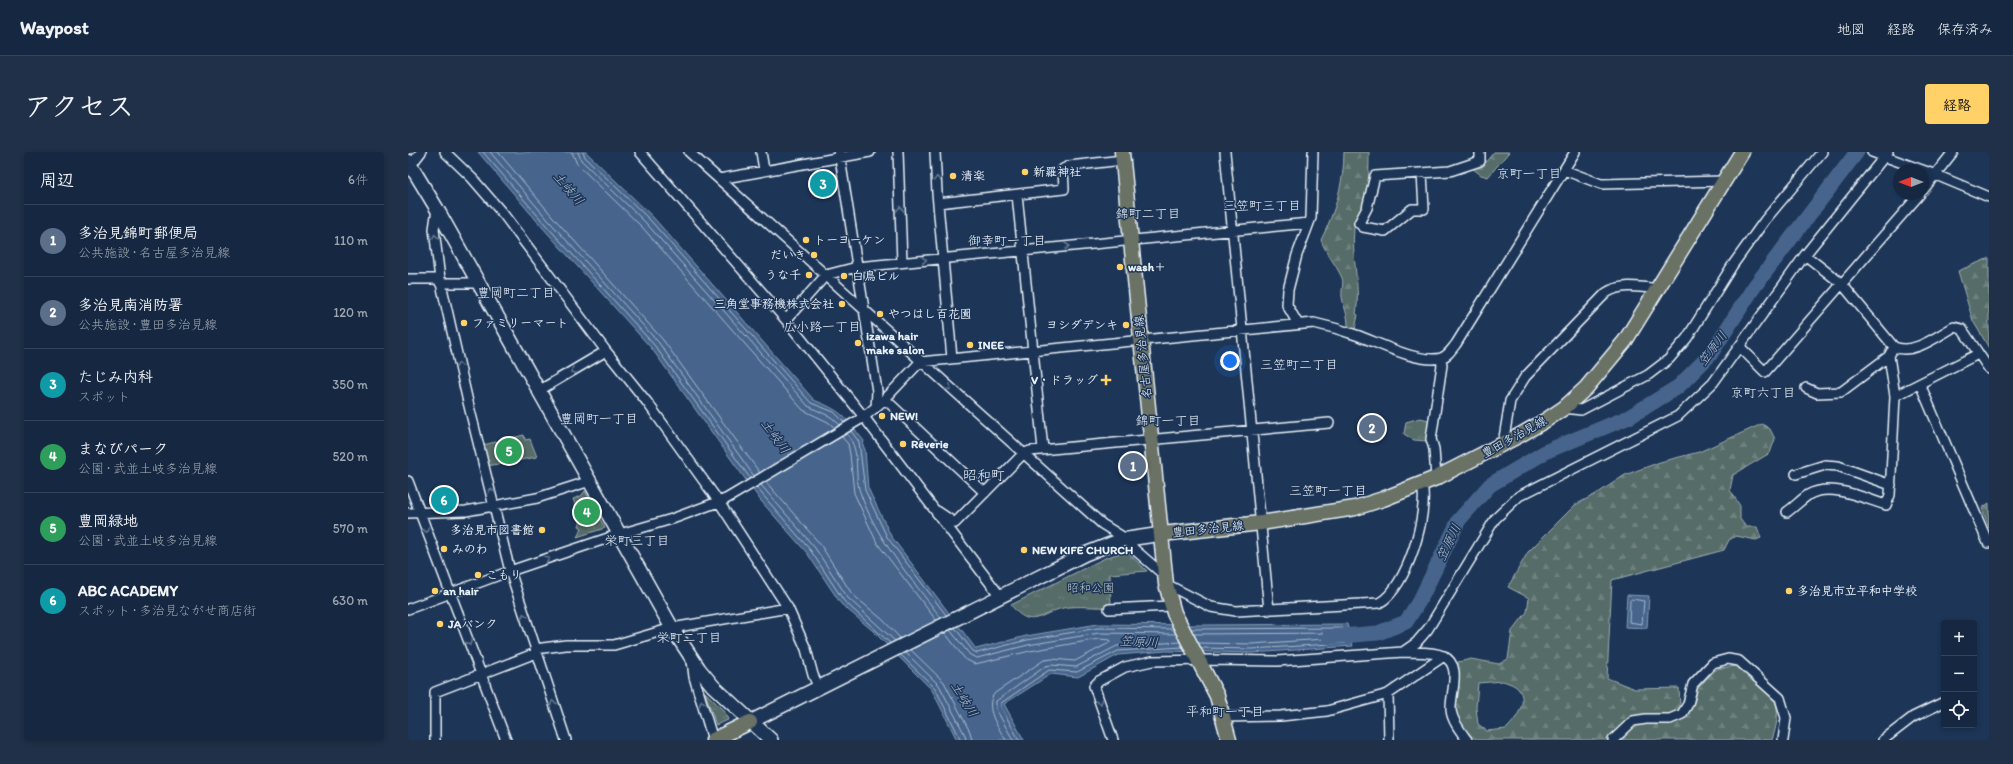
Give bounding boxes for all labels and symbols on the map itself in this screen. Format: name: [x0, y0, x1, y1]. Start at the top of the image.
north arrow: [1893, 164, 1929, 200]
place label: 新羅神社: [1033, 165, 1081, 179]
district label: 京町一丁目: [1496, 166, 1562, 181]
marker: 新羅神社: [1020, 167, 1030, 177]
water label: 土岐川: [550, 169, 587, 208]
pin: 3: [810, 169, 836, 199]
place label: 清楽: [961, 169, 985, 183]
marker: 清楽: [948, 171, 958, 181]
one-way arrow: [933, 176, 941, 182]
district label: 三笠町三丁目: [1223, 198, 1301, 213]
one-way arrow: [896, 206, 904, 212]
district label: 錦町二丁目: [1115, 206, 1181, 221]
place label: トーヨーケン: [814, 233, 885, 247]
district label: 御幸町一丁目: [968, 233, 1046, 248]
one-way arrow: [431, 234, 440, 240]
marker: トーヨーケン: [801, 235, 811, 245]
one-way arrow: [1064, 241, 1070, 250]
place label: だいき: [770, 248, 806, 262]
marker: だいき: [809, 250, 819, 260]
one-way arrow: [921, 256, 927, 265]
place label: wash＋: [1128, 260, 1166, 274]
marker: wash＋: [1115, 262, 1125, 272]
place label: うな千: [765, 268, 801, 282]
place label: 白鳥ビル: [852, 269, 900, 283]
marker: うな千: [804, 270, 814, 280]
marker: 白鳥ビル: [839, 271, 849, 281]
district label: 豊岡町二丁目: [477, 285, 555, 300]
place label: 三角堂事務機株式会社: [714, 297, 834, 311]
marker: 三角堂事務機株式会社: [837, 299, 847, 309]
place label: やつはし百花園: [888, 307, 972, 321]
marker: やつはし百花園: [875, 309, 885, 319]
street label: 名古屋多治見線: [1132, 314, 1154, 400]
place label: ファミリーマート: [472, 316, 568, 330]
marker: ファミリーマート: [459, 318, 469, 328]
place label: ヨシダデンキ: [1046, 318, 1118, 332]
district label: 広小路一丁目: [783, 319, 861, 334]
marker: ヨシダデンキ: [1121, 320, 1131, 330]
water label: 笠原川: [1695, 328, 1730, 368]
place label: izawa hair make salon: [865, 329, 925, 357]
marker: izawa hair make salon: [853, 338, 863, 348]
place label: INEE: [978, 338, 1004, 352]
marker: INEE: [965, 340, 975, 350]
your location: [1220, 351, 1240, 371]
district label: 三笠町二丁目: [1260, 357, 1338, 372]
one-way arrow: [456, 361, 464, 368]
one-way arrow: [570, 366, 577, 373]
place label: V・ドラッグ: [1031, 373, 1098, 387]
marker: V・ドラッグ: [1101, 375, 1111, 385]
one-way arrow: [945, 383, 952, 390]
district label: 京町六丁目: [1730, 385, 1796, 400]
place label: NEW!: [890, 409, 918, 423]
district label: 豊岡町一丁目: [560, 411, 638, 426]
marker: NEW!: [877, 411, 887, 421]
district label: 錦町一丁目: [1135, 413, 1201, 428]
pin: 2: [1359, 413, 1385, 443]
street label: 豊田多治見線: [1479, 413, 1549, 461]
water label: 土岐川: [758, 416, 793, 456]
pin: 5: [496, 436, 522, 466]
place label: Rêverie: [911, 437, 949, 451]
marker: Rêverie: [898, 439, 908, 449]
pin: 1: [1120, 451, 1146, 481]
district label: 昭和町: [963, 467, 1005, 484]
district label: 三笠町一丁目: [1289, 483, 1367, 498]
pin: 6: [431, 485, 457, 515]
one-way arrow: [487, 488, 495, 494]
pin: 4: [574, 497, 600, 527]
street label: 豊田多治見線: [1171, 518, 1245, 540]
water label: 笠原川: [1433, 521, 1464, 563]
place label: 多治見市図書館: [450, 523, 534, 537]
marker: 多治見市図書館: [537, 525, 547, 535]
one-way arrow: [422, 527, 430, 534]
district label: 栄町三丁目: [604, 533, 670, 548]
place label: みのわ: [452, 542, 488, 556]
place label: NEW KIFE CHURCH: [1032, 543, 1133, 557]
marker: みのわ: [439, 544, 449, 554]
marker: NEW KIFE CHURCH: [1019, 545, 1029, 555]
one-way arrow: [543, 555, 550, 563]
place label: こもり: [486, 568, 522, 582]
marker: こもり: [473, 570, 483, 580]
park label: 昭和公園: [1067, 581, 1115, 595]
place label: an hair: [443, 584, 479, 598]
place label: 多治見市立平和中学校: [1797, 584, 1917, 598]
marker: an hair: [430, 586, 440, 596]
marker: 多治見市立平和中学校: [1784, 586, 1794, 596]
one-way arrow: [520, 613, 529, 620]
place label: JAバンク: [447, 617, 497, 631]
marker: JAバンク: [435, 619, 445, 629]
district label: 栄町二丁目: [656, 630, 722, 645]
water label: 笠原川: [1119, 633, 1159, 650]
one-way arrow: [464, 639, 472, 646]
water label: 土岐川: [948, 679, 981, 720]
one-way arrow: [698, 699, 707, 706]
one-way arrow: [1095, 699, 1104, 706]
one-way arrow: [549, 700, 558, 707]
district label: 平和町一丁目: [1186, 704, 1264, 719]

